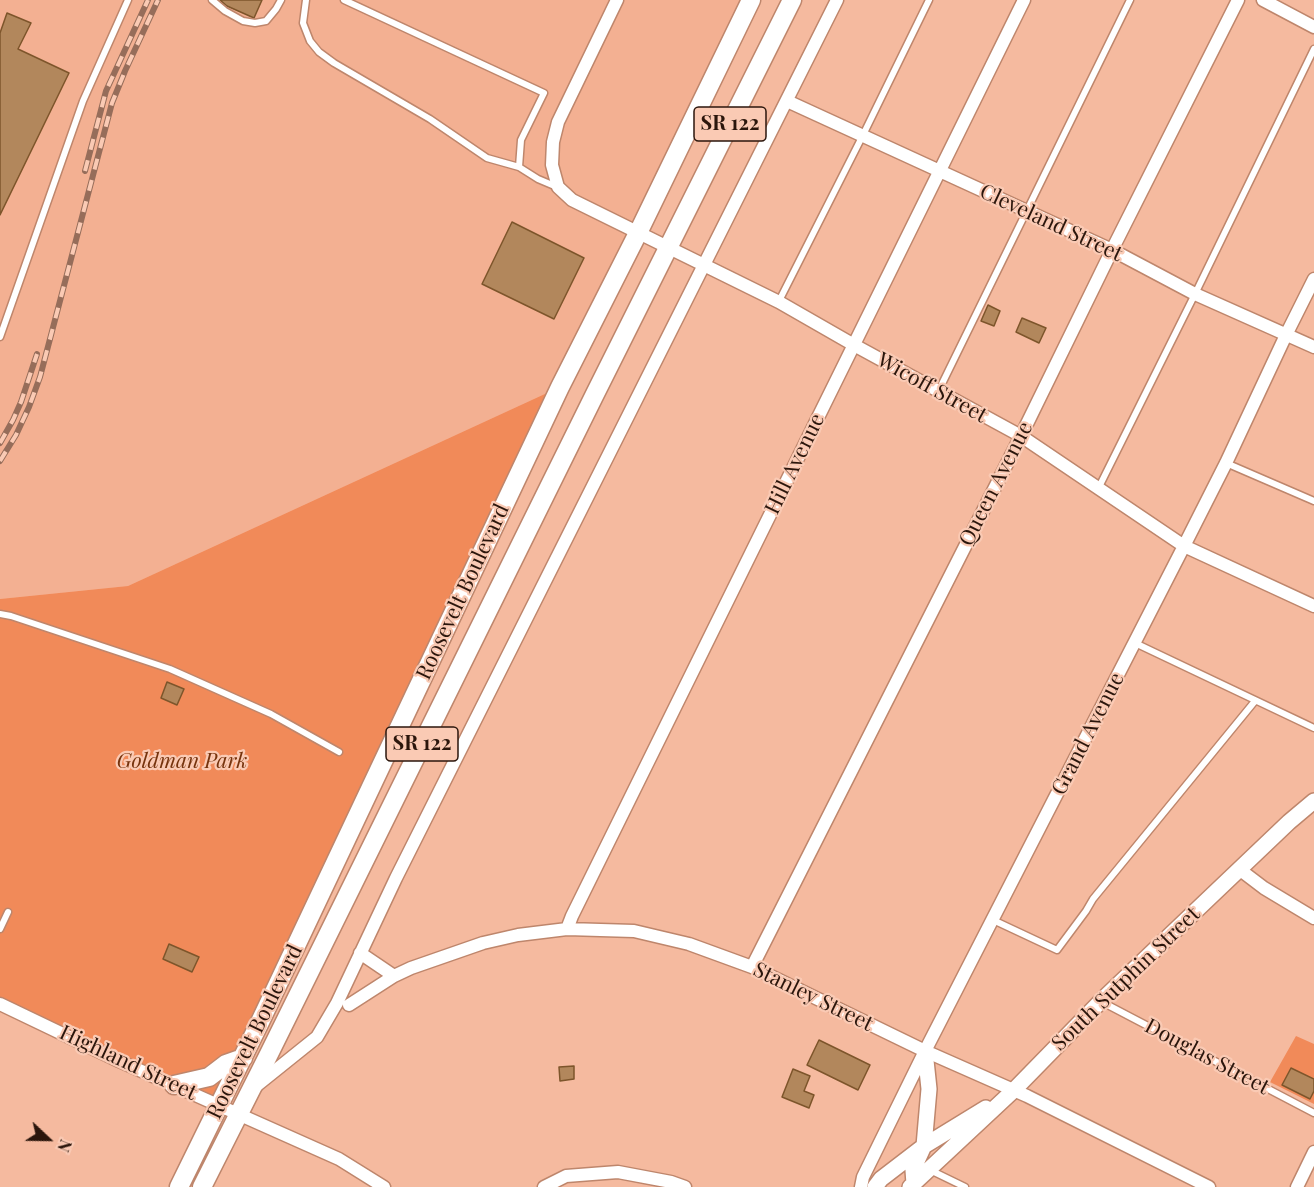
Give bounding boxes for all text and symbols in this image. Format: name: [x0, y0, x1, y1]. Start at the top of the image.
road number: SR 122: [694, 107, 766, 141]
street label: Cleveland Street: [976, 179, 1126, 267]
street label: Wicoff Street: [873, 347, 991, 429]
street label: Hill Avenue: [760, 410, 830, 518]
street label: Queen Avenue: [954, 418, 1038, 550]
street label: Roosevelt Boulevard: [411, 500, 515, 684]
street label: Grand Avenue: [1046, 669, 1130, 799]
road number: SR 122: [386, 727, 458, 761]
park label: Goldman Park: [117, 748, 247, 774]
street label: South Sutphin Street: [1047, 902, 1205, 1056]
street label: Roosevelt Boulevard: [202, 941, 308, 1123]
street label: Stanley Street: [749, 957, 877, 1037]
street label: Douglas Street: [1140, 1014, 1274, 1100]
street label: Highland Street: [55, 1020, 201, 1106]
north arrow: [18, 1109, 78, 1169]
text: N: [53, 1137, 77, 1155]

